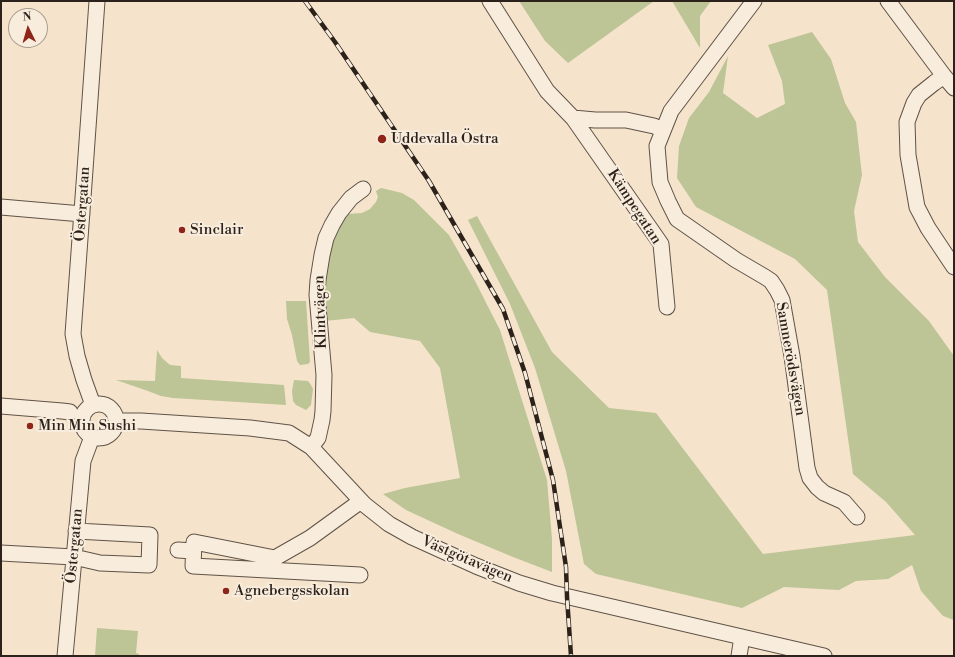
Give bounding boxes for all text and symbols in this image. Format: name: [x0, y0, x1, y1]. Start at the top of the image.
north arrow: [8, 8, 48, 48]
text: N: [22, 10, 32, 24]
place label: Uddevalla Östra: [391, 130, 499, 148]
marker: Uddevalla Östra: [376, 133, 388, 145]
street label: Östergatan: [71, 166, 95, 242]
street label: Kämpegatan: [603, 166, 665, 248]
place label: Sinclair: [190, 221, 243, 239]
marker: Sinclair: [177, 225, 187, 235]
street label: Klintvägen: [311, 275, 331, 349]
street label: Samnerödsvägen: [771, 301, 809, 417]
place label: Min Min Sushi: [38, 417, 136, 435]
marker: Min Min Sushi: [25, 421, 35, 431]
street label: Östergatan: [63, 508, 87, 584]
street label: Västgötavägen: [419, 533, 515, 587]
place label: Agnebergsskolan: [234, 582, 349, 600]
marker: Agnebergsskolan: [221, 586, 231, 596]

